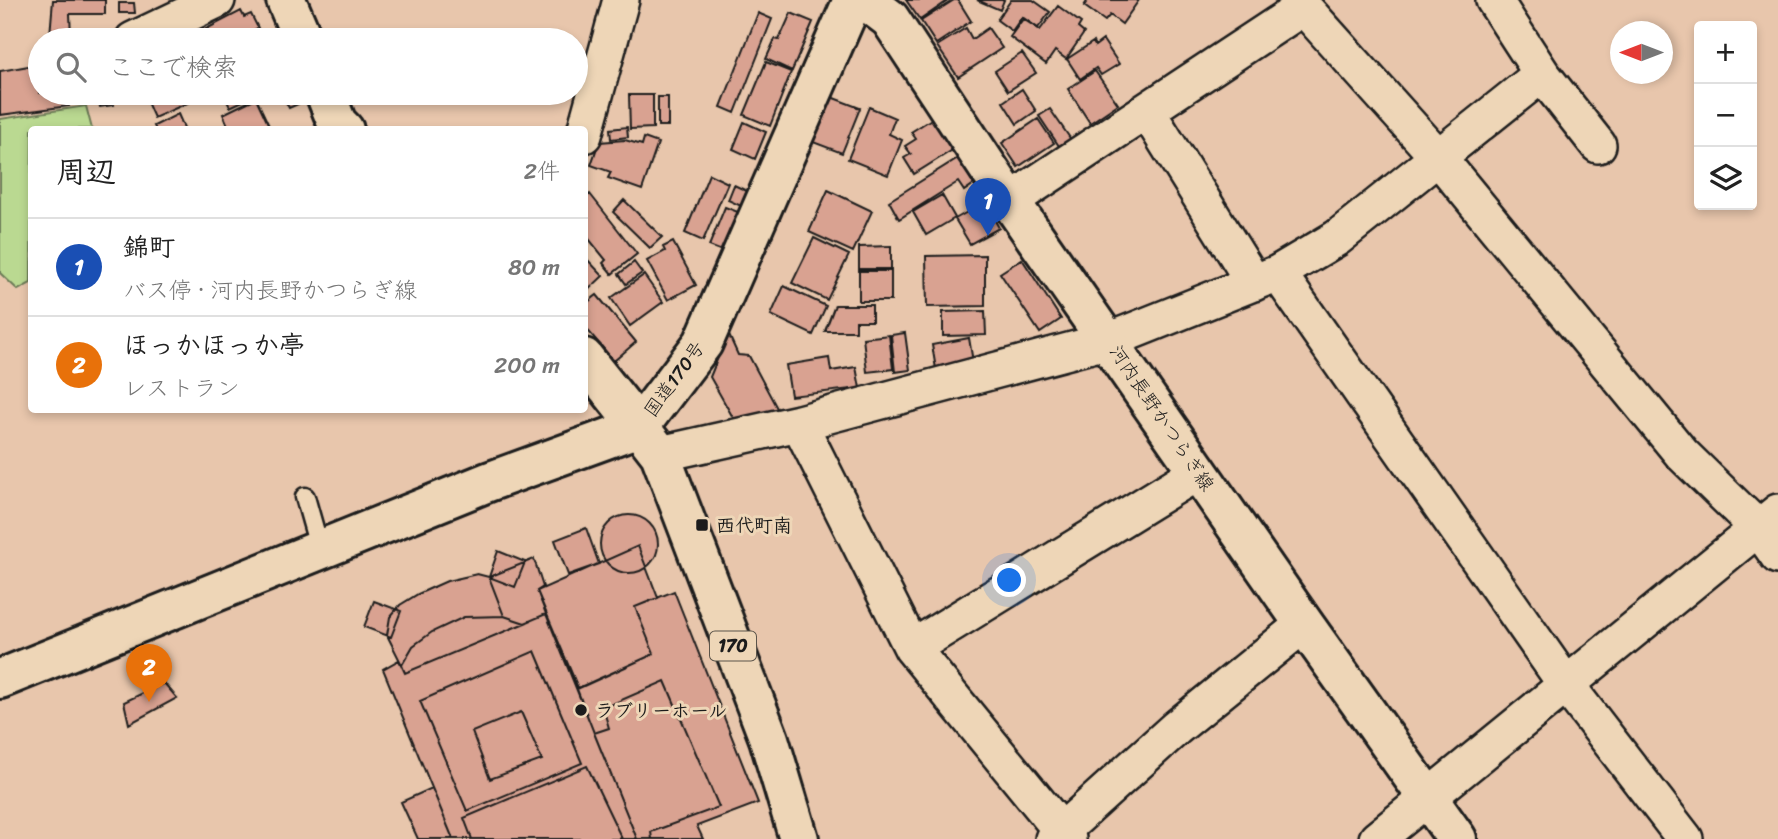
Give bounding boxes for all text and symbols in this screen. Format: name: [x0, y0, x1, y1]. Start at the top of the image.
north arrow: [1610, 21, 1673, 84]
map controls: [1694, 21, 1757, 210]
button: +: [1694, 21, 1757, 84]
search box: [28, 28, 588, 105]
text: ここで検索: [108, 44, 238, 90]
icon: search: [52, 48, 90, 86]
button: −: [1694, 84, 1757, 147]
text: 周辺: [56, 145, 116, 199]
button: layers: [1694, 147, 1757, 210]
text: 2件: [524, 151, 560, 192]
pin: 1: [965, 178, 1011, 236]
text: 錦町: [123, 224, 175, 270]
text: 1: [74, 247, 84, 288]
text: 80 m: [508, 247, 560, 288]
text: バス停 · 河内長野かつらぎ線: [123, 270, 417, 311]
text: ほっかほっか亭: [123, 322, 305, 368]
street label: 国道170号: [635, 334, 713, 424]
street label: 河内長野かつらぎ線: [1101, 338, 1223, 498]
text: 2: [72, 345, 86, 386]
text: 200 m: [494, 345, 560, 386]
text: レストラン: [123, 368, 240, 409]
place label: 西代町南: [716, 509, 792, 542]
marker: 西代町南: [694, 517, 710, 533]
your location: [992, 563, 1026, 597]
road number: 170: [710, 632, 756, 660]
pin: 2: [126, 644, 172, 702]
place label: ラブリーホール: [595, 694, 727, 727]
marker: ラブリーホール: [573, 702, 589, 718]

